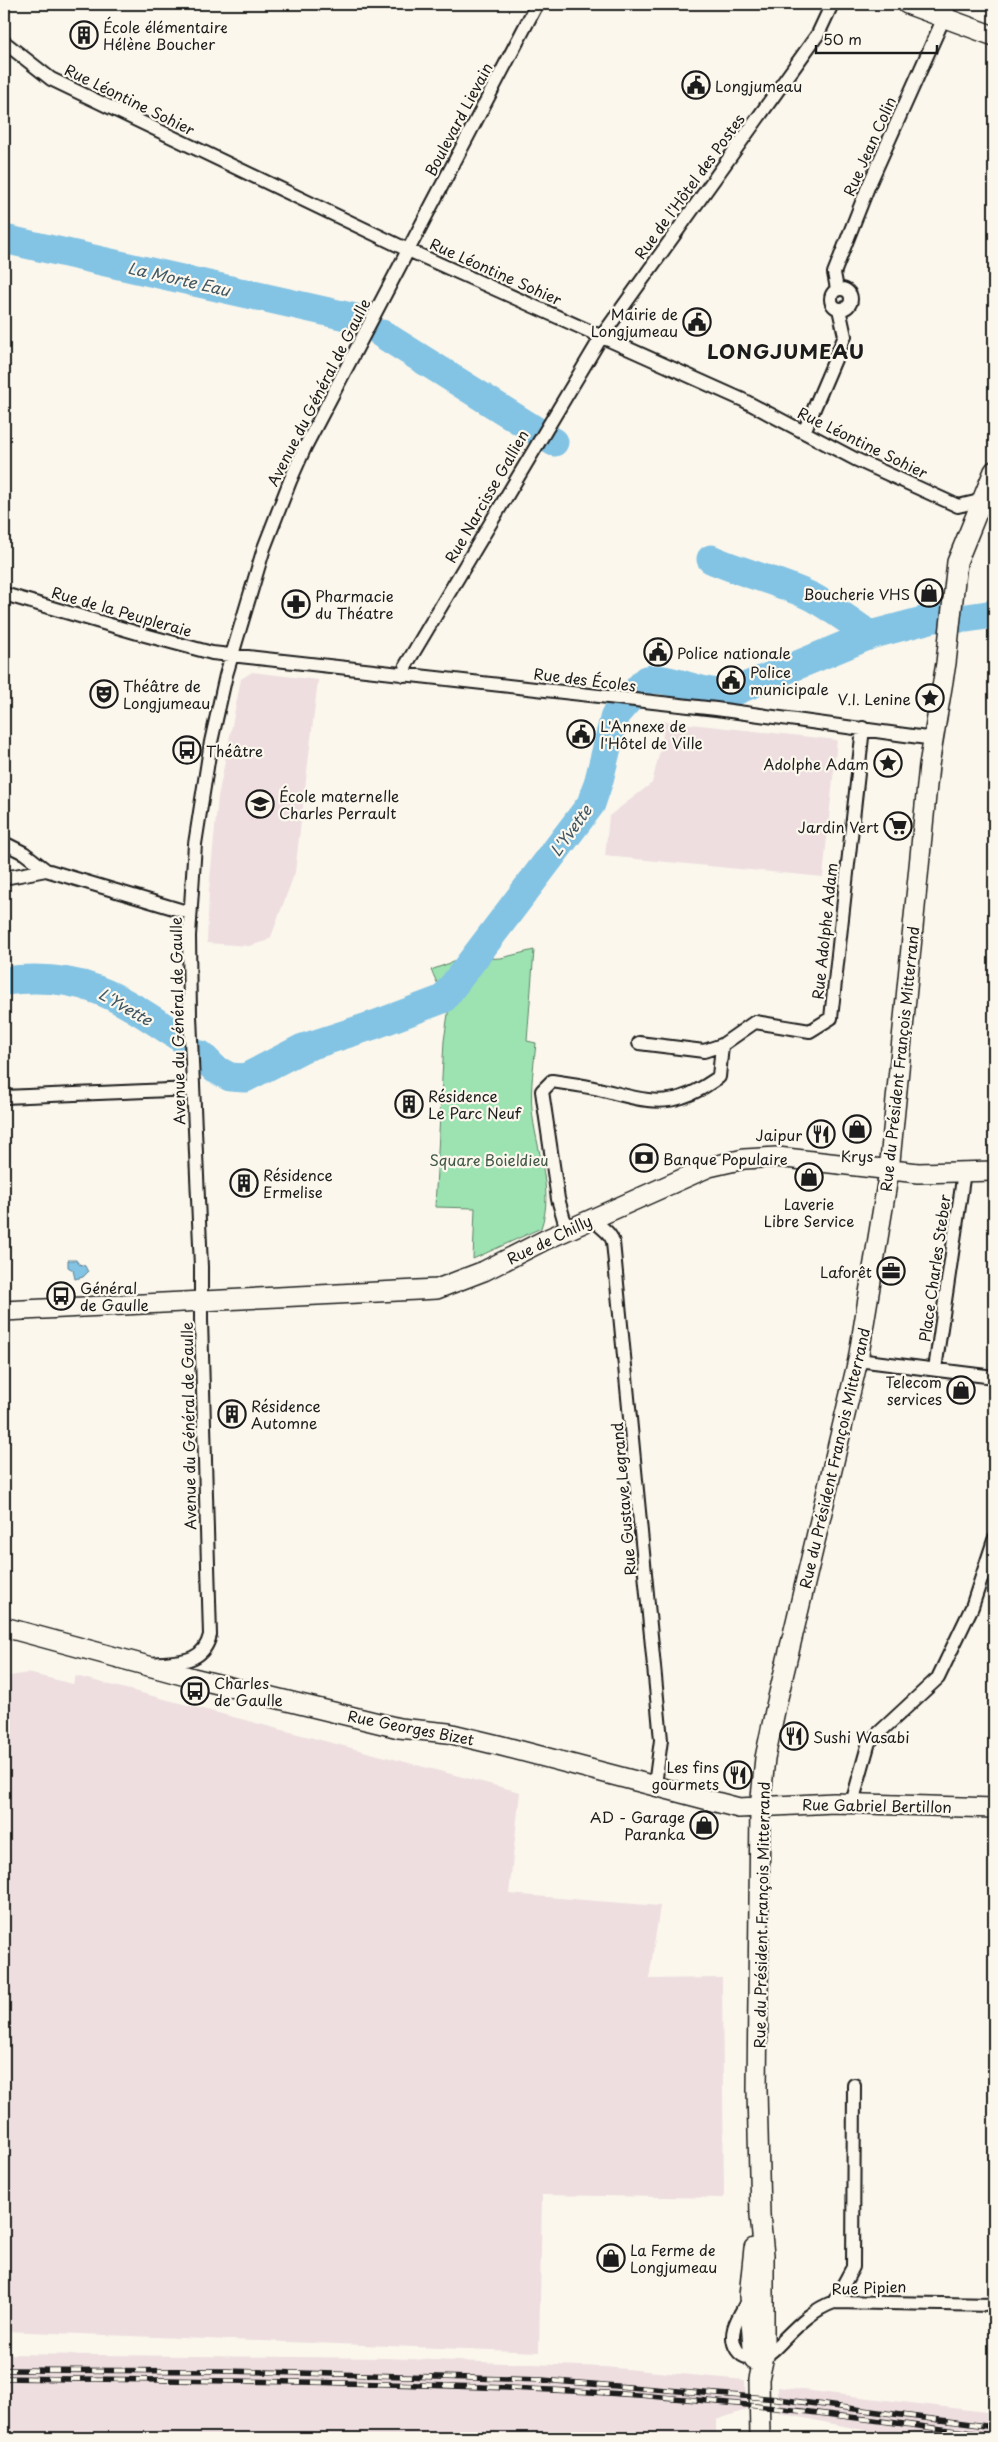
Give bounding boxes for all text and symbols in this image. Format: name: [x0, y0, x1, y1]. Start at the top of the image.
place label: École élémentaire Hélène Boucher: [103, 15, 228, 55]
building icon: École élémentaire Hélène Boucher: [69, 20, 99, 50]
scale bar: [816, 22, 937, 54]
text: 50 m: [823, 27, 862, 50]
street label: Rue Léontine Sohier: [61, 58, 199, 141]
street label: Boulevard Lievain: [418, 58, 498, 180]
public building icon: Longjumeau: [681, 70, 711, 100]
place label: Longjumeau: [715, 74, 802, 97]
street label: Rue Jean Colin: [837, 93, 901, 199]
street label: Rue de l'Hôtel des Postes: [628, 108, 750, 264]
street label: Rue Léontine Sohier: [426, 232, 566, 310]
water label: La Morte Eau: [126, 255, 234, 302]
street label: Avenue du Général de Gaulle: [261, 294, 375, 490]
place label: Mairie de Longjumeau: [591, 302, 678, 342]
public building icon: Mairie de Longjumeau: [682, 307, 712, 337]
district label: LONGJUMEAU: [707, 336, 865, 366]
street label: Rue Léontine Sohier: [794, 401, 932, 484]
street label: Rue Narcisse Gallien: [438, 425, 534, 567]
shop icon: Boucherie VHS: [914, 578, 944, 608]
street label: Rue de la Peupleraie: [49, 580, 195, 642]
place label: Boucherie VHS: [803, 582, 910, 605]
place label: Pharmacie du Théatre: [315, 584, 394, 624]
pharmacy icon: Pharmacie du Théatre: [281, 589, 311, 619]
public building icon: Police nationale: [643, 637, 673, 667]
place label: Police nationale: [677, 641, 791, 664]
place label: Police municipale: [750, 660, 829, 700]
street label: Rue des Écoles: [533, 661, 638, 697]
public building icon: Police municipale: [716, 665, 746, 695]
place label: Théâtre de Longjumeau: [123, 674, 210, 714]
theatre icon: Théâtre de Longjumeau: [89, 679, 119, 709]
place icon: V.I. Lenine: [915, 683, 945, 713]
place label: V.I. Lenine: [838, 687, 911, 710]
place label: L'Annexe de l'Hôtel de Ville: [600, 714, 703, 754]
public building icon: L'Annexe de l'Hôtel de Ville: [566, 719, 596, 749]
bus stop icon: Théâtre: [172, 735, 202, 765]
place label: Théâtre: [206, 739, 263, 762]
place icon: Adolphe Adam: [873, 748, 903, 778]
place label: Adolphe Adam: [764, 752, 869, 775]
place label: École maternelle Charles Perrault: [279, 784, 399, 824]
school or university icon: École maternelle Charles Perrault: [245, 789, 275, 819]
water label: L'Yvette: [543, 798, 598, 861]
supermarket icon: Jardin Vert: [883, 811, 913, 841]
place label: Jardin Vert: [798, 815, 879, 838]
street label: Rue Adolphe Adam: [805, 862, 843, 1000]
street label: Avenue du Général de Gaulle: [164, 917, 190, 1125]
street label: Rue du Président François Mitterrand: [874, 925, 924, 1193]
water label: L'Yvette: [95, 981, 158, 1032]
place label: Résidence Le Parc Neuf: [428, 1084, 522, 1124]
building icon: Résidence Le Parc Neuf: [394, 1089, 424, 1119]
shop icon: Krys: [842, 1114, 872, 1144]
restaurant icon: Jaipur: [806, 1119, 836, 1149]
place label: Jaipur: [755, 1123, 802, 1146]
bank icon: Banque Populaire: [629, 1143, 659, 1173]
place label: Krys: [841, 1144, 874, 1167]
place label: Banque Populaire: [663, 1147, 788, 1170]
park label: Square Boieldieu: [429, 1148, 549, 1171]
shop icon: Laverie Libre Service: [794, 1162, 824, 1192]
place label: Résidence Ermelise: [263, 1163, 333, 1203]
building icon: Résidence Ermelise: [229, 1168, 259, 1198]
place label: Laverie Libre Service: [764, 1192, 854, 1232]
street label: Place Charles Steber: [912, 1193, 956, 1343]
street label: Rue de Chilly: [503, 1208, 595, 1270]
office icon: Laforêt: [876, 1256, 906, 1286]
place label: Laforêt: [820, 1260, 872, 1283]
place label: Général de Gaulle: [80, 1276, 149, 1316]
bus stop icon: Général de Gaulle: [46, 1281, 76, 1311]
street label: Avenue du Général de Gaulle: [175, 1322, 201, 1530]
street label: Rue du Président François Mitterrand: [793, 1325, 875, 1591]
place label: Telecom services: [886, 1370, 942, 1410]
shop icon: Telecom services: [946, 1375, 976, 1405]
place label: Résidence Automne: [251, 1394, 321, 1434]
building icon: Résidence Automne: [217, 1399, 247, 1429]
street label: Rue Gustave Legrand: [605, 1421, 641, 1577]
place label: Charles de Gaulle: [214, 1671, 283, 1711]
bus stop icon: Charles de Gaulle: [180, 1676, 210, 1706]
street label: Rue Georges Bizet: [346, 1703, 476, 1751]
restaurant icon: Sushi Wasabi: [779, 1721, 809, 1751]
place label: Sushi Wasabi: [813, 1725, 910, 1748]
place label: Les fins gourmets: [652, 1755, 719, 1795]
restaurant icon: Les fins gourmets: [723, 1760, 753, 1790]
street label: Rue du Président François Mitterrand: [747, 1781, 775, 2049]
street label: Rue Gabriel Bertillon: [802, 1792, 952, 1818]
place label: AD - Garage Paranka: [590, 1805, 686, 1845]
shop icon: AD - Garage Paranka: [689, 1810, 719, 1840]
place label: La Ferme de Longjumeau: [630, 2238, 717, 2278]
shop icon: La Ferme de Longjumeau: [596, 2243, 626, 2273]
street label: Rue Pipien: [831, 2274, 907, 2300]

